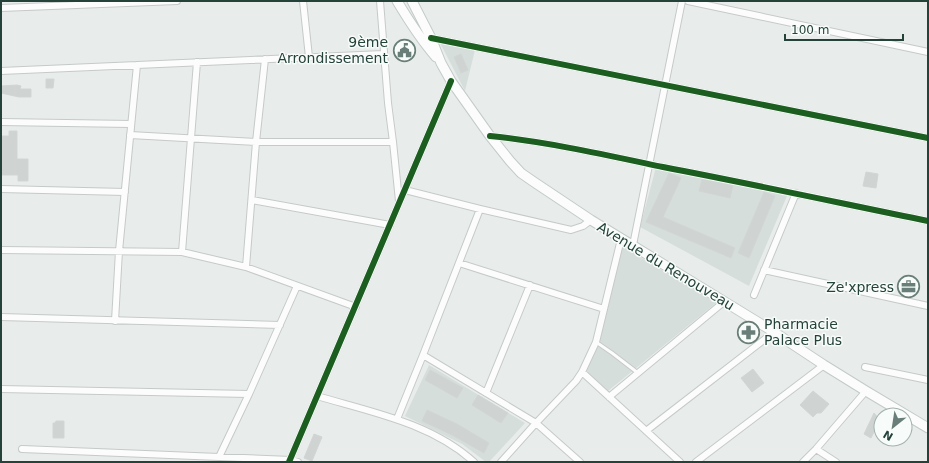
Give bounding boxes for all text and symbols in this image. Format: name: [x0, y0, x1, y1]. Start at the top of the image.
scale bar: [785, 16, 903, 42]
text: 100 m: [791, 23, 829, 37]
place label: 9ème Arrondissement: [277, 34, 388, 66]
public building icon: 9ème Arrondissement: [391, 37, 417, 63]
street label: Avenue du Renouveau: [595, 219, 737, 313]
office icon: Ze'xpress: [896, 274, 922, 300]
place label: Ze'xpress: [826, 279, 894, 295]
place label: Pharmacie Palace Plus: [764, 316, 842, 348]
pharmacy icon: Pharmacie Palace Plus: [736, 319, 762, 345]
north arrow: [873, 407, 913, 447]
text: N: [881, 427, 895, 443]

